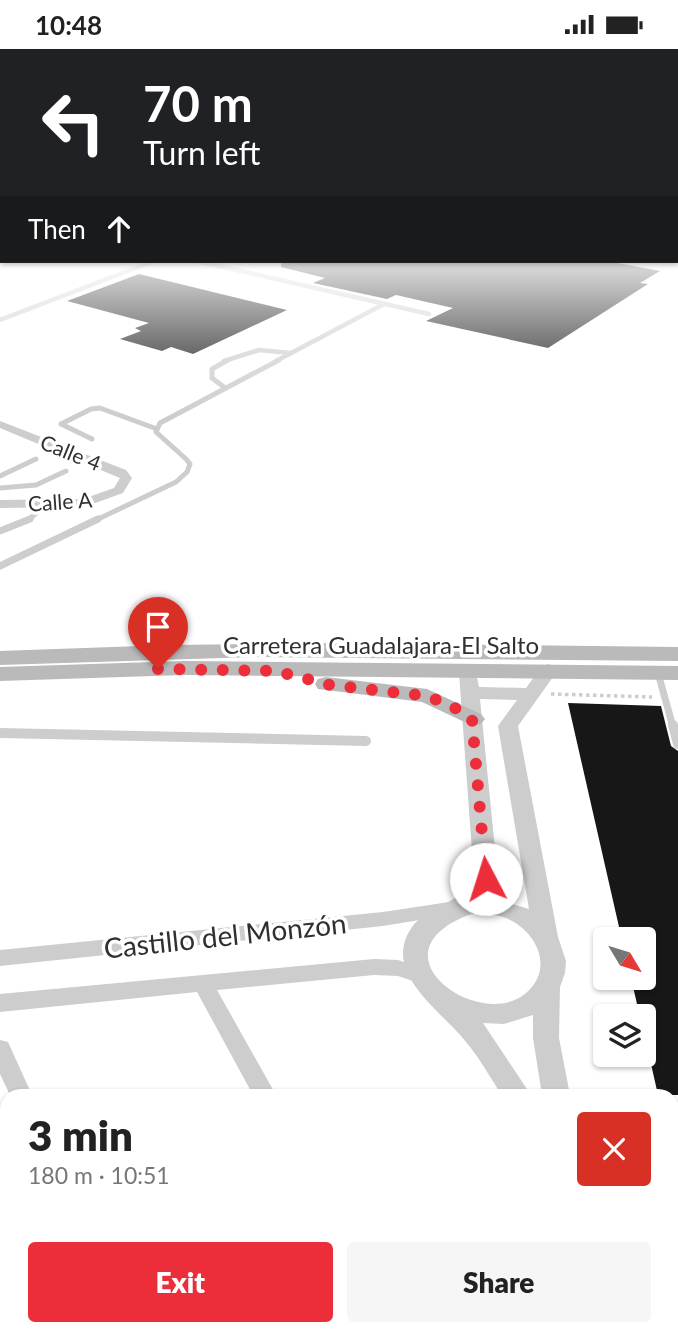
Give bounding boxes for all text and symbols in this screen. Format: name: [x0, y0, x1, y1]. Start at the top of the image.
text: 10:48: [35, 9, 102, 41]
text: 70 m: [143, 74, 253, 132]
icon: left: [28, 77, 119, 168]
text: Turn left: [143, 133, 260, 172]
icon: ahead: [100, 210, 138, 248]
text: Then: [28, 213, 86, 245]
street label: Calle 4: [37, 429, 105, 475]
street label: Calle A: [27, 486, 94, 516]
pin: [128, 597, 188, 669]
icon: arrive: [139, 608, 177, 646]
street label: Carretera Guadalajara-El Salto: [223, 630, 539, 659]
position arrow: [449, 842, 523, 916]
street label: Castillo del Monzón: [102, 905, 348, 965]
north arrow: [593, 927, 656, 991]
map controls: [593, 927, 656, 1067]
button: layers: [593, 1004, 656, 1067]
text: 3 min: [28, 1110, 133, 1160]
button: close: [577, 1112, 651, 1186]
text: 180 m · 10:51: [28, 1161, 170, 1189]
button: Exit: [28, 1242, 333, 1322]
button: Share: [347, 1242, 651, 1322]

